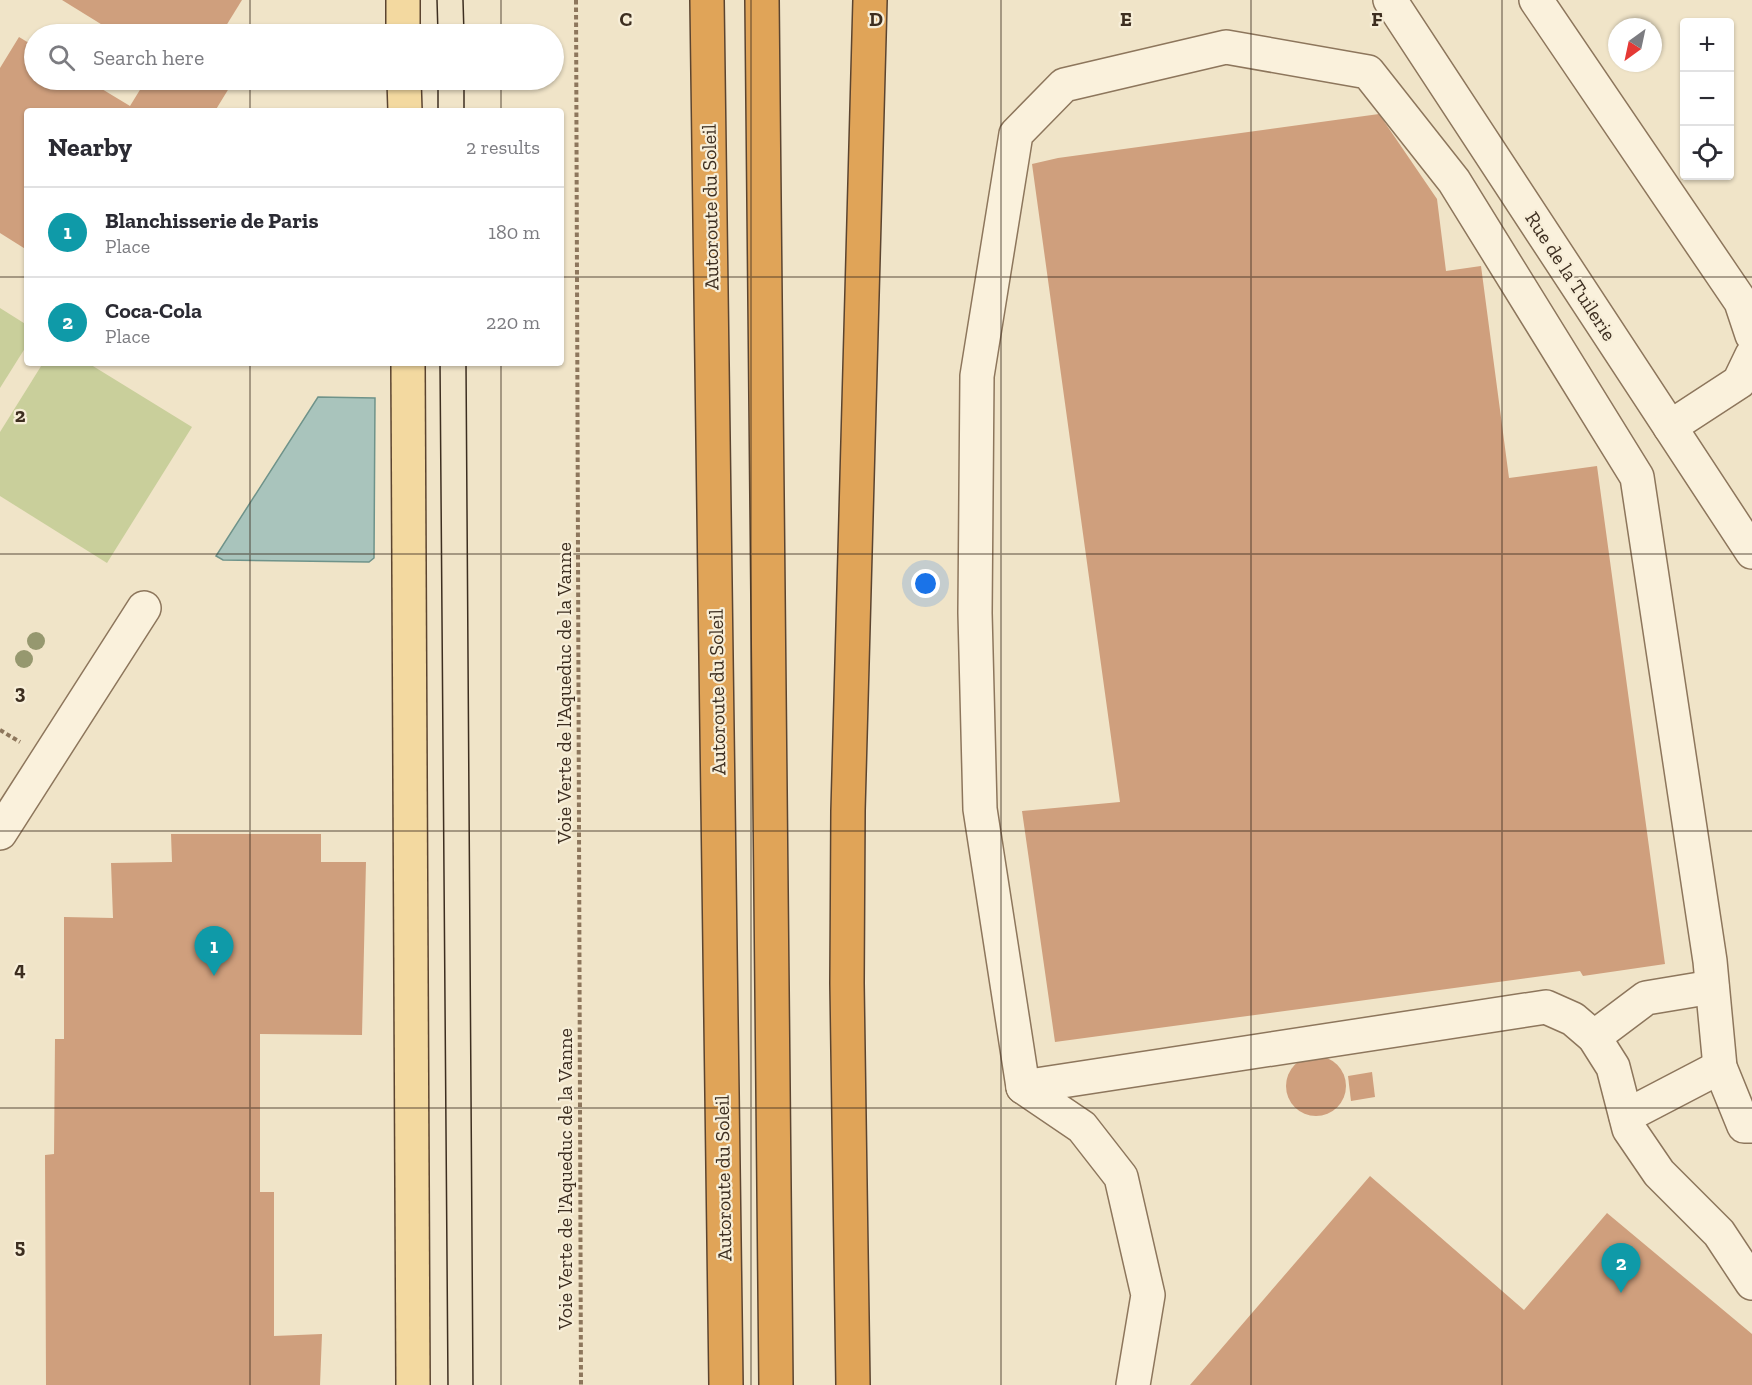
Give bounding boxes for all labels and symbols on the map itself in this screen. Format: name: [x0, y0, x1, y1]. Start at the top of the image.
text: C: [620, 7, 633, 31]
text: D: [869, 7, 883, 31]
text: E: [1120, 7, 1132, 31]
text: F: [1371, 7, 1383, 31]
north arrow: [1608, 18, 1662, 72]
street label: Autoroute du Soleil: [697, 124, 723, 290]
street label: Rue de la Tuilerie: [1520, 207, 1622, 345]
text: 2: [15, 403, 26, 427]
street label: Voie Verte de l'Aqueduc de la Vanne: [552, 542, 576, 845]
your location: [911, 569, 940, 598]
street label: Autoroute du Soleil: [704, 609, 730, 775]
text: 3: [15, 680, 26, 704]
pin: 1: [194, 926, 234, 976]
text: 4: [14, 957, 26, 981]
street label: Voie Verte de l'Aqueduc de la Vanne: [553, 1028, 577, 1331]
street label: Autoroute du Soleil: [710, 1095, 736, 1261]
text: 5: [15, 1234, 25, 1258]
pin: 2: [1602, 1244, 1640, 1293]

